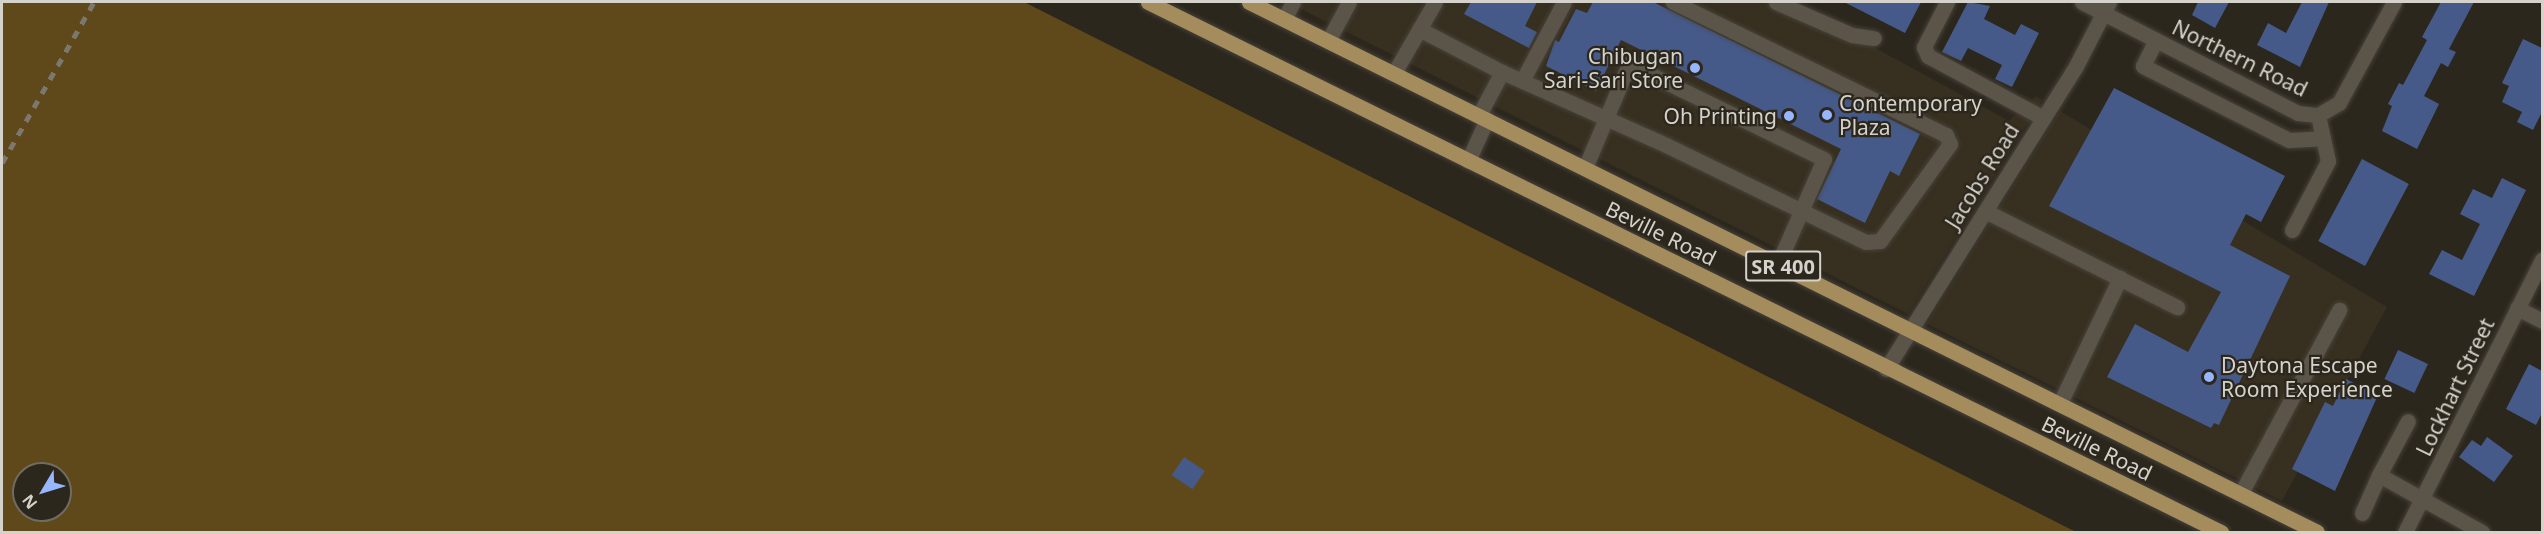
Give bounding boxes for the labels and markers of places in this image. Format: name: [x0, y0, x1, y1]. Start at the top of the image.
place label: Chibugan Sari-Sari Store: [1544, 43, 1683, 93]
marker: Chibugan Sari-Sari Store: [1688, 61, 1702, 75]
place label: Contemporary Plaza: [1839, 90, 1982, 140]
place label: Oh Printing: [1663, 103, 1777, 129]
marker: Contemporary Plaza: [1820, 108, 1834, 122]
marker: Oh Printing: [1782, 109, 1796, 123]
place label: Daytona Escape Room Experience: [2221, 352, 2393, 402]
marker: Daytona Escape Room Experience: [2202, 370, 2216, 384]

